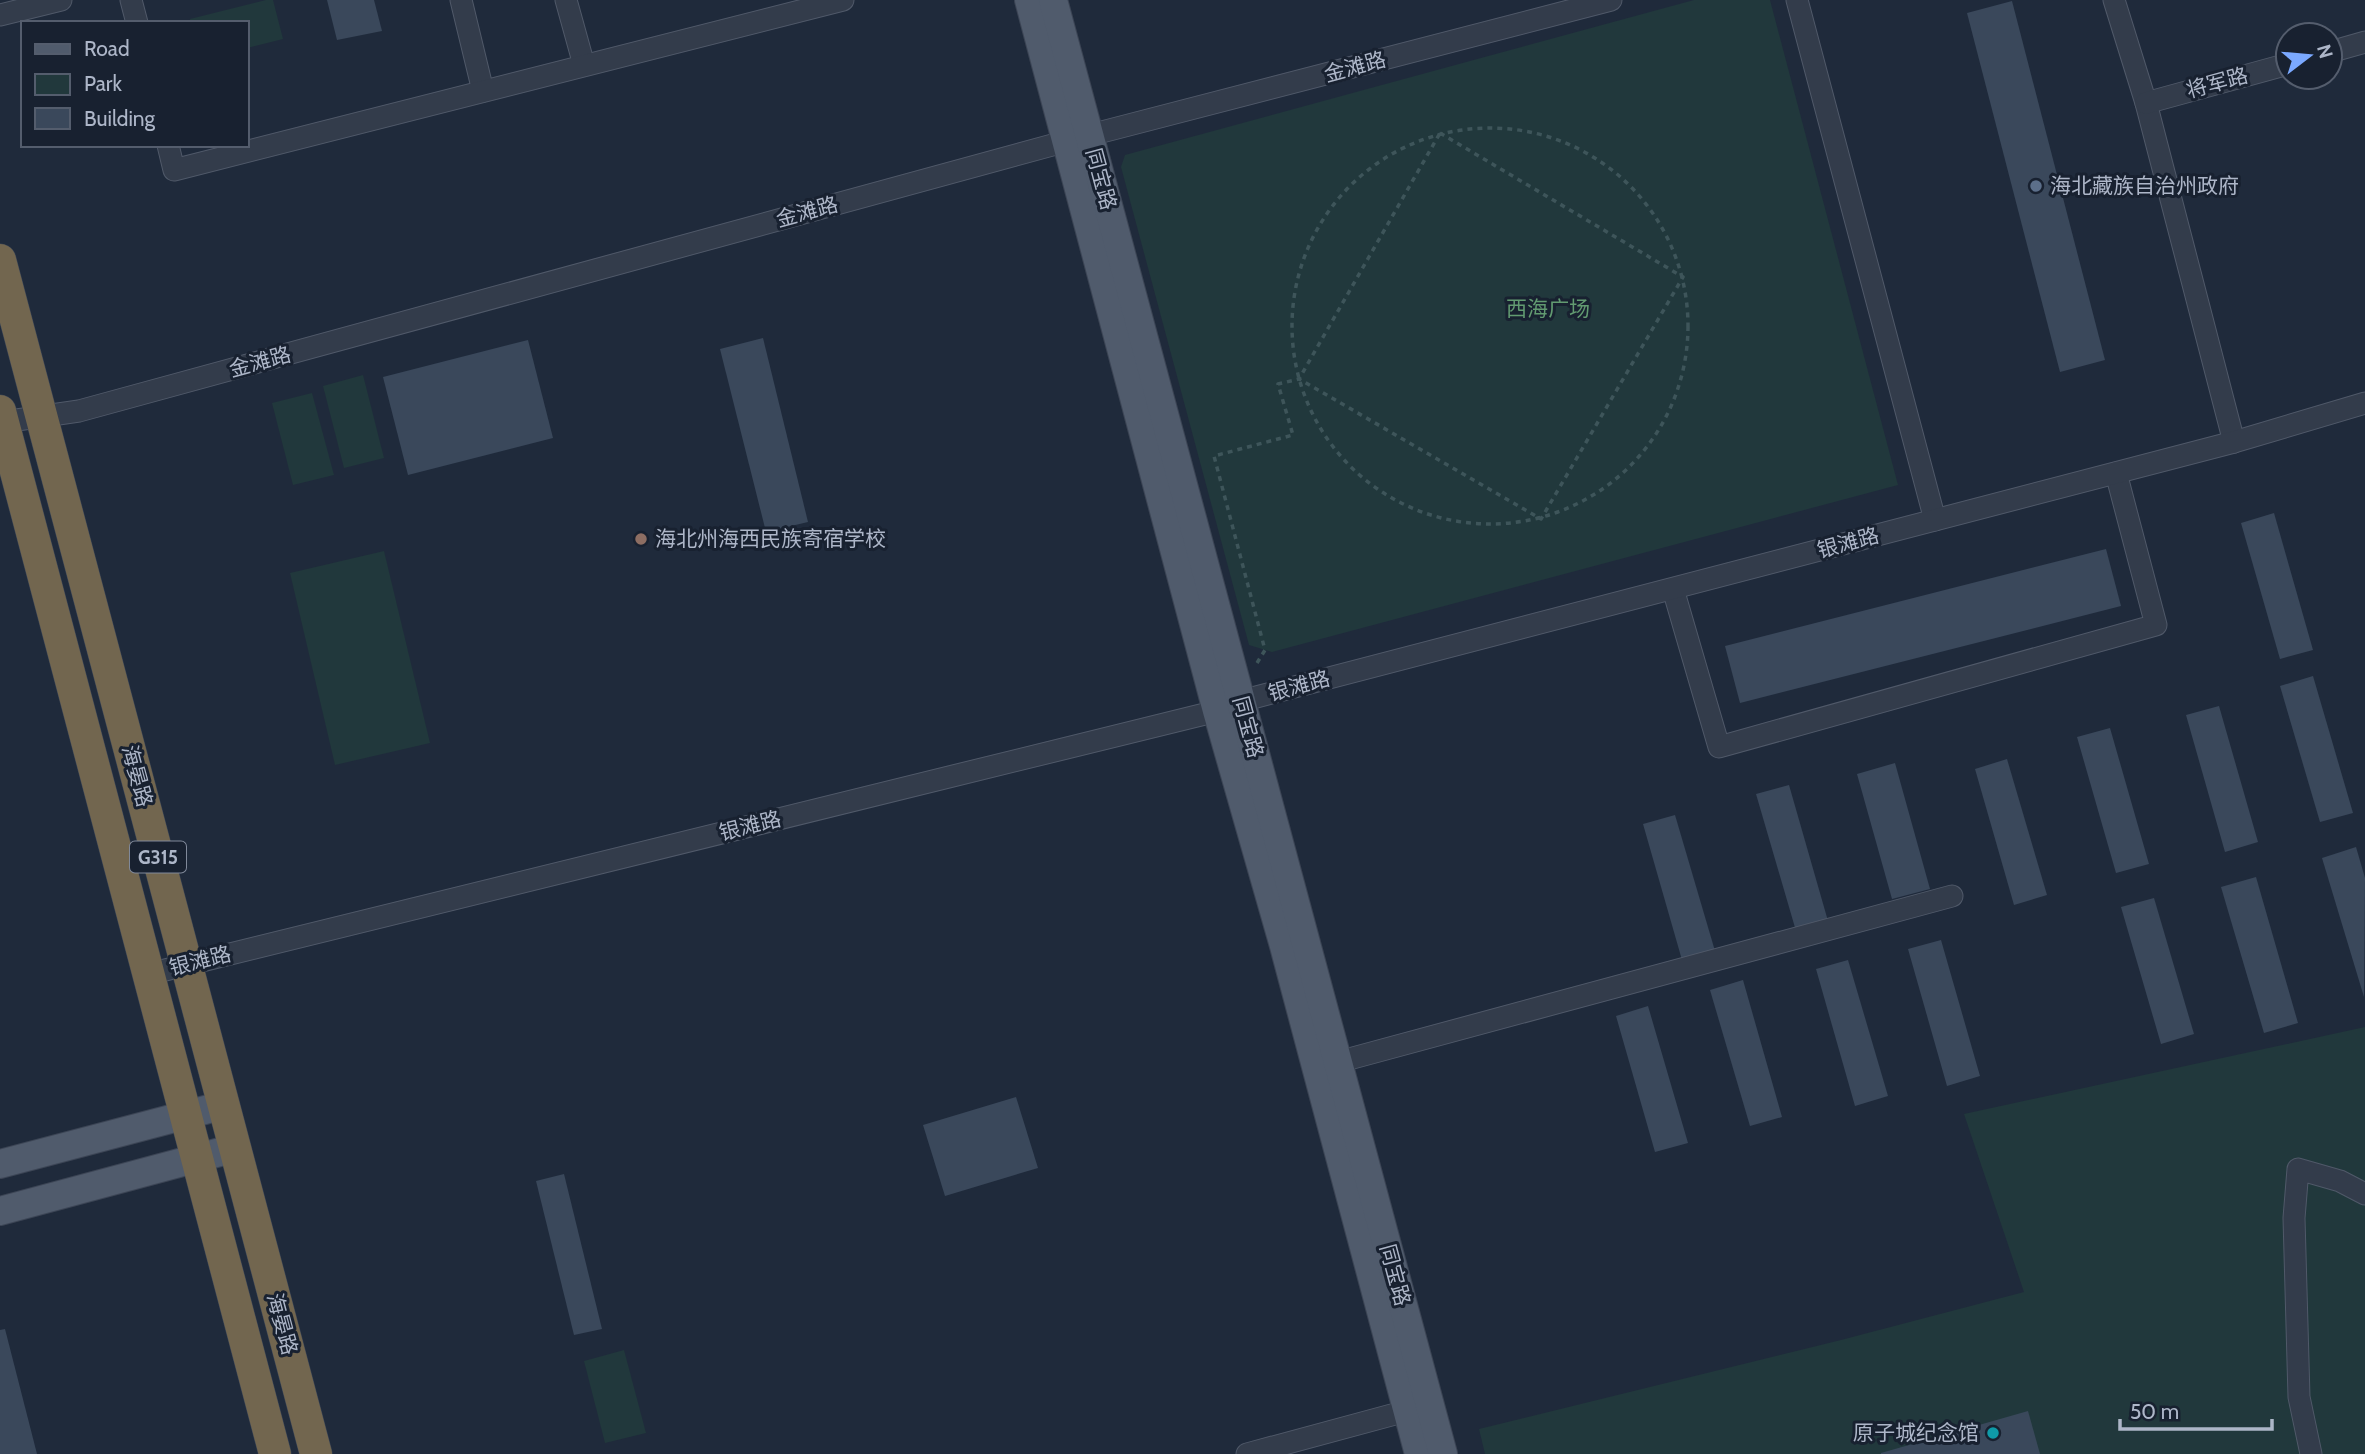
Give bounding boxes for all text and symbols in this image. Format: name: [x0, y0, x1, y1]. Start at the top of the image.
legend: [21, 21, 248, 147]
north arrow: [2274, 21, 2344, 91]
text: Road: [84, 36, 130, 61]
text: N: [2312, 42, 2338, 61]
street label: 金滩路: [1321, 46, 1389, 87]
street label: 将军路: [2183, 62, 2251, 103]
text: Park: [84, 71, 122, 96]
text: Building: [84, 106, 156, 131]
street label: 同宝路: [1081, 145, 1122, 213]
place label: 海北藏族自治州政府: [2050, 173, 2239, 198]
marker: 海北藏族自治州政府: [2028, 178, 2044, 194]
street label: 金滩路: [773, 191, 841, 232]
park label: 西海广场: [1506, 296, 1590, 321]
street label: 金滩路: [226, 341, 294, 382]
street label: 银滩路: [1814, 522, 1882, 563]
place label: 海北州海西民族寄宿学校: [655, 526, 886, 551]
marker: 海北州海西民族寄宿学校: [633, 531, 649, 547]
street label: 银滩路: [1265, 665, 1333, 706]
street label: 同宝路: [1228, 693, 1269, 761]
street label: 海晏路: [117, 742, 158, 810]
street label: 银滩路: [716, 806, 783, 845]
road number: G315: [130, 842, 186, 872]
street label: 银滩路: [166, 941, 233, 980]
street label: 同宝路: [1375, 1241, 1416, 1309]
street label: 海晏路: [262, 1290, 303, 1358]
scale bar: [2120, 1388, 2272, 1432]
text: 50 m: [2130, 1399, 2179, 1424]
place label: 原子城纪念馆: [1853, 1420, 1979, 1445]
marker: 原子城纪念馆: [1985, 1425, 2001, 1441]

